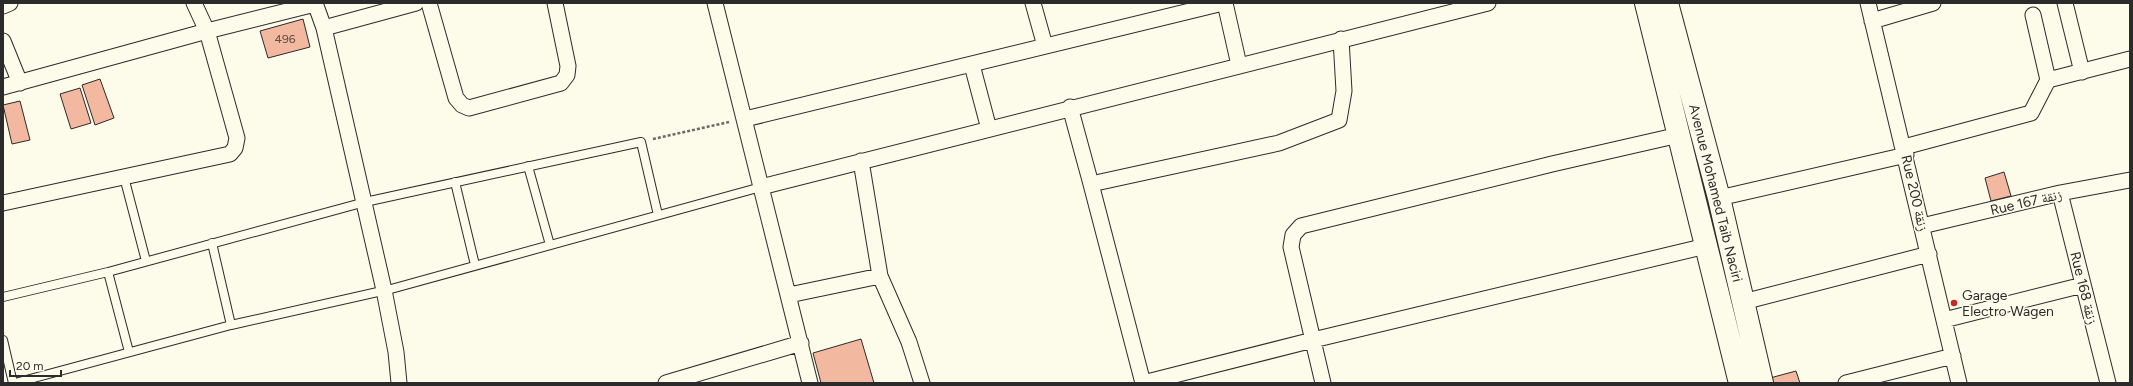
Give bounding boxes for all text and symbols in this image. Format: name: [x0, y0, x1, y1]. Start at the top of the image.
house number: 496: [274, 32, 296, 46]
street label: Avenue Mohamed Taib Naciri: [1685, 102, 1746, 284]
street label: Rue 200 زنقة: [1897, 153, 1932, 233]
street label: Rue 167 زنقة: [1988, 186, 2064, 219]
street label: Rue 168 زنقة: [2066, 250, 2101, 326]
place label: Garage Electro Wagen: [1962, 287, 2054, 320]
marker: Garage Electro Wagen: [1949, 298, 1959, 308]
scale bar: [10, 352, 61, 378]
text: 20 m: [16, 359, 44, 373]

